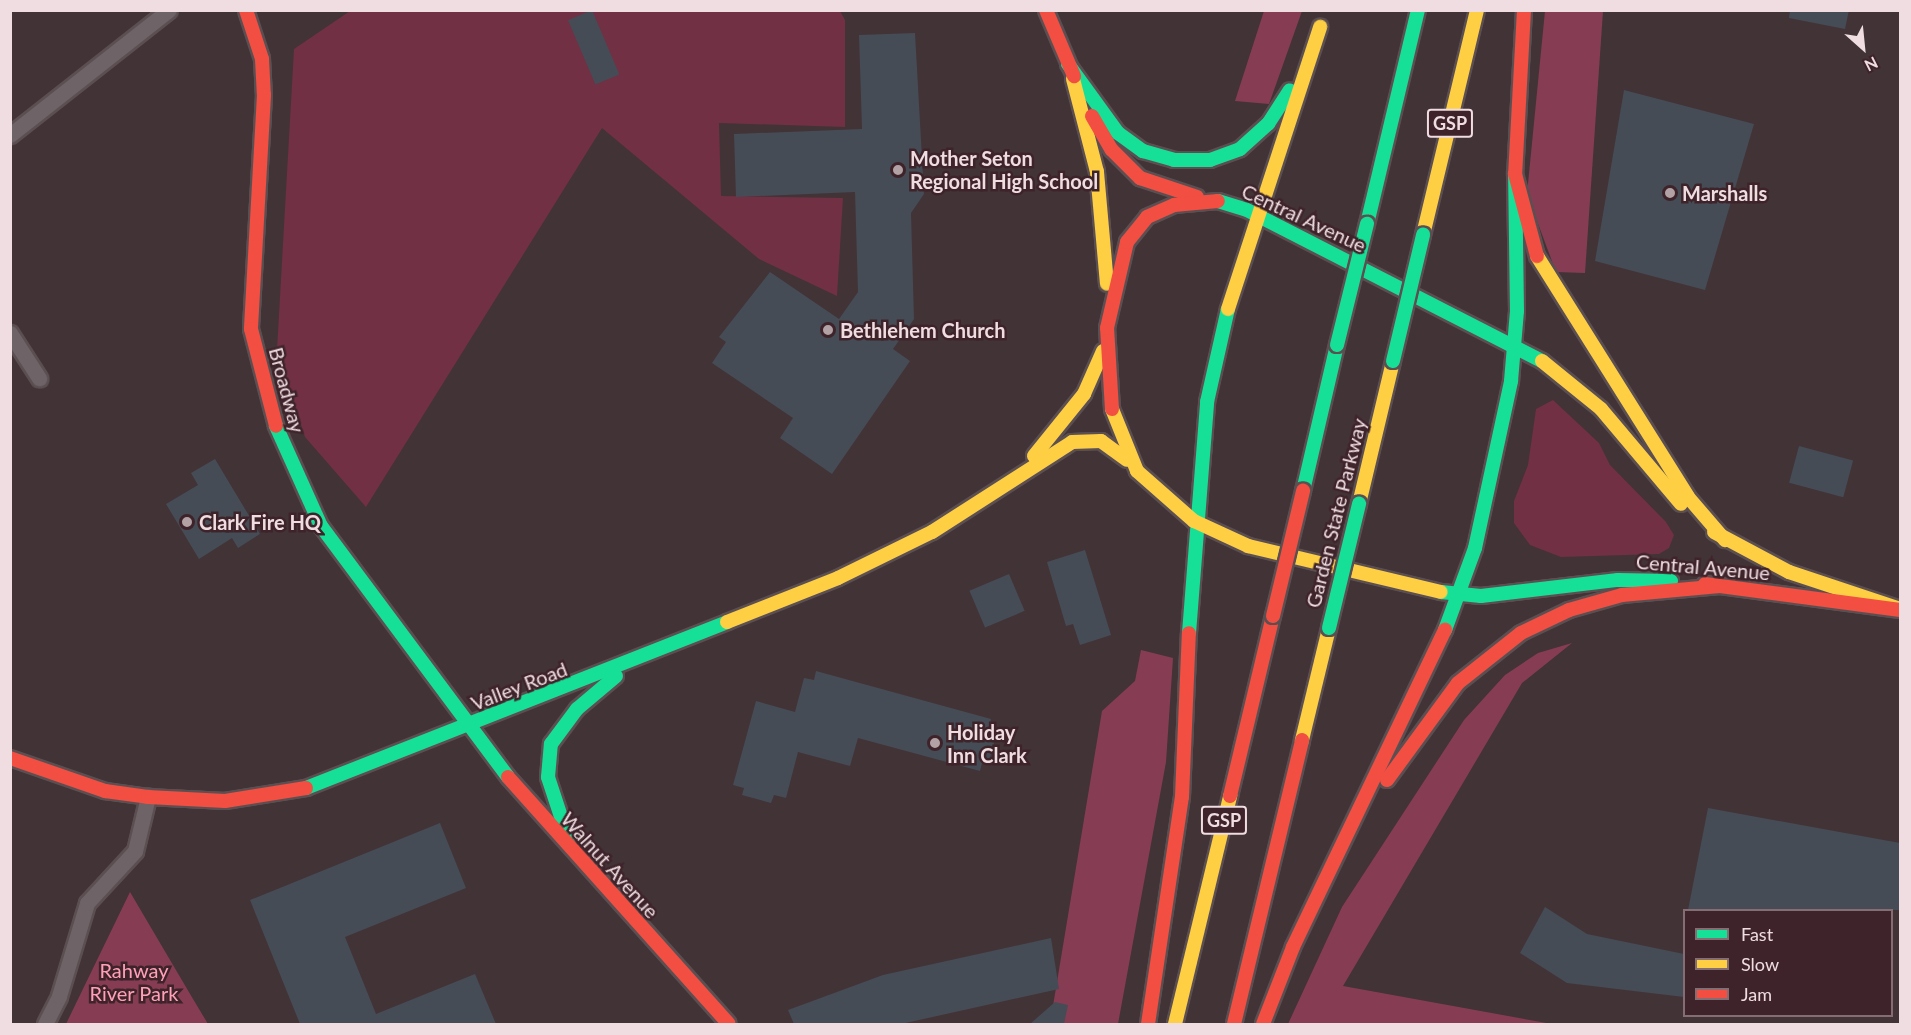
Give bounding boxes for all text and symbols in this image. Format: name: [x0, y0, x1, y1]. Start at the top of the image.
north arrow: [1833, 18, 1893, 78]
text: N: [1862, 53, 1881, 76]
road number: GSP: [1426, 108, 1474, 138]
place label: Mother Seton Regional High School: [910, 146, 1098, 193]
marker: Mother Seton Regional High School: [891, 163, 905, 177]
street label: Central Avenue: [1238, 179, 1370, 257]
place label: Marshalls: [1682, 181, 1767, 205]
marker: Marshalls: [1663, 186, 1677, 200]
place label: Bethlehem Church: [840, 318, 1005, 342]
marker: Bethlehem Church: [821, 323, 835, 337]
street label: Broadway: [264, 345, 310, 435]
street label: Garden State Parkway: [1301, 416, 1371, 610]
place label: Clark Fire HQ: [199, 510, 321, 534]
marker: Clark Fire HQ: [180, 515, 194, 529]
street label: Central Avenue: [1635, 549, 1771, 585]
street label: Valley Road: [467, 657, 571, 715]
place label: Holiday Inn Clark: [947, 720, 1027, 767]
marker: Holiday Inn Clark: [928, 736, 942, 750]
road number: GSP: [1200, 805, 1248, 835]
street label: Walnut Avenue: [556, 807, 664, 923]
legend: [1683, 909, 1893, 1017]
text: Fast: [1741, 923, 1773, 945]
text: Slow: [1741, 953, 1779, 975]
park label: Rahway River Park: [89, 958, 179, 1005]
text: Jam: [1741, 983, 1772, 1005]

